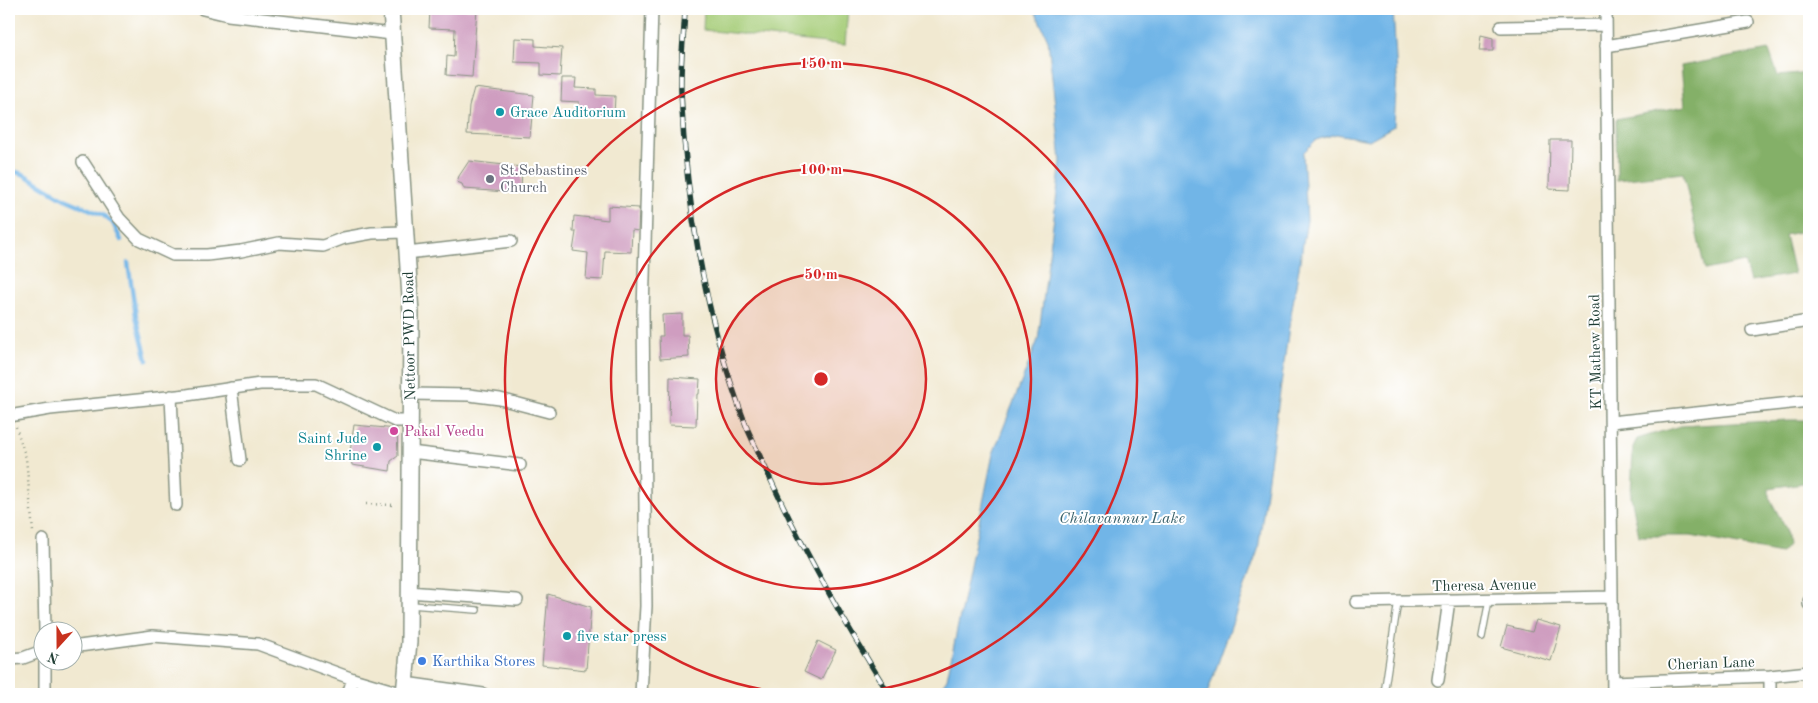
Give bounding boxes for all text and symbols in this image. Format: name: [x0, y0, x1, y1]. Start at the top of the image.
text: 150 m: [800, 57, 842, 72]
marker: Grace Auditorium: [494, 106, 506, 118]
place label: Grace Auditorium: [510, 106, 626, 121]
text: 100 m: [800, 163, 842, 178]
place label: St.Sebastines Church: [500, 164, 587, 196]
marker: St.Sebastines Church: [484, 173, 496, 185]
text: 50 m: [804, 268, 838, 283]
street label: Nettoor PWD Road: [402, 271, 419, 401]
street label: KT Mathew Road: [1588, 294, 1605, 410]
centre of rings: [812, 370, 830, 388]
marker: Pakal Veedu: [388, 425, 400, 437]
place label: Pakal Veedu: [404, 425, 484, 440]
place label: Saint Jude Shrine: [298, 432, 367, 464]
marker: Saint Jude Shrine: [371, 441, 383, 453]
water label: Chilavannur Lake: [1059, 511, 1185, 527]
street label: Theresa Avenue: [1432, 578, 1537, 595]
north arrow: [32, 620, 82, 670]
marker: five star press: [561, 630, 573, 642]
place label: five star press: [577, 630, 667, 645]
text: N: [46, 649, 61, 666]
marker: Karthika Stores: [416, 655, 428, 667]
place label: Karthika Stores: [432, 655, 535, 670]
street label: Cherian Lane: [1667, 655, 1755, 674]

